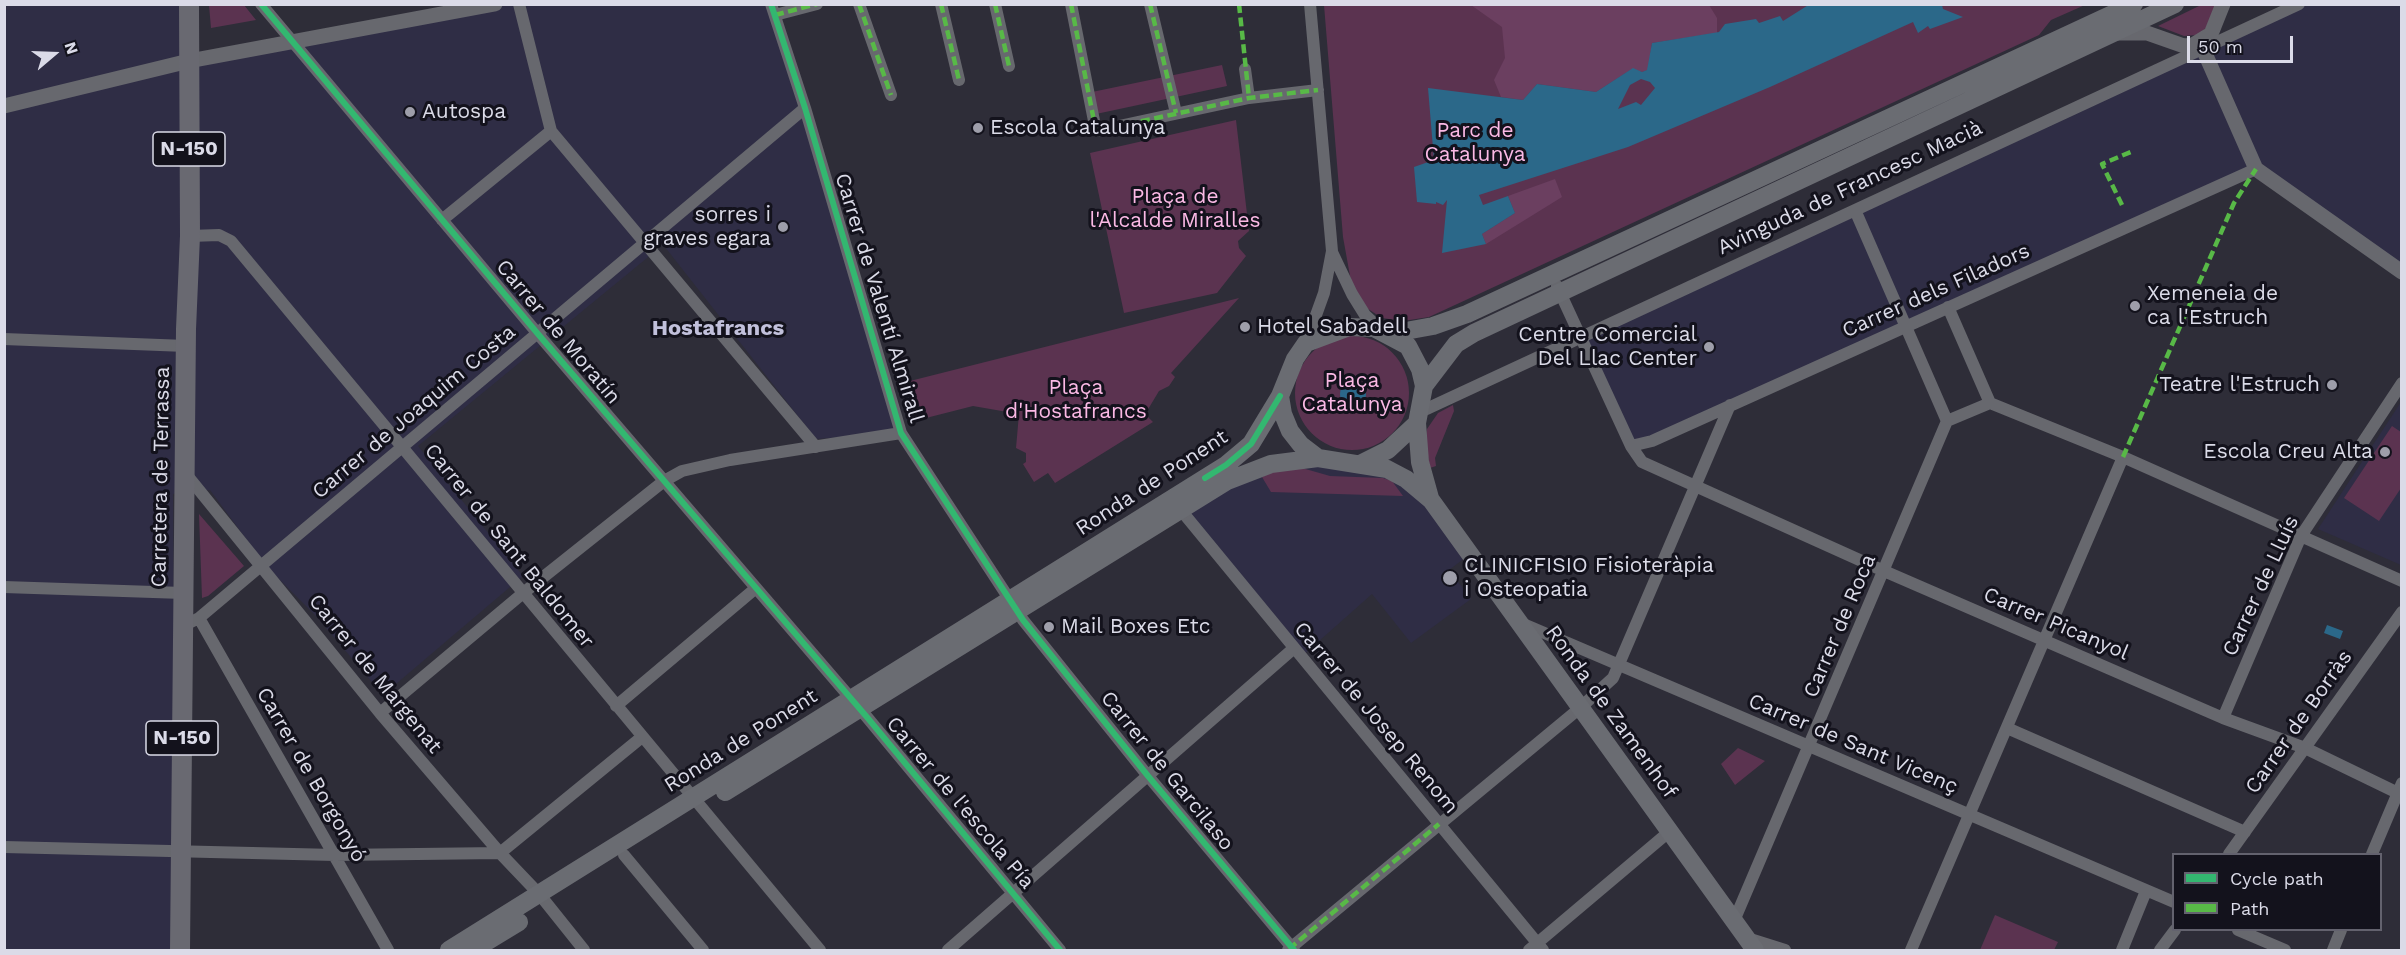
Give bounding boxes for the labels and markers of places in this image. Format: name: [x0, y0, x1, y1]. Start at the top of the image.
place label: Autospa: [422, 99, 506, 125]
marker: Autospa: [403, 105, 417, 119]
place label: Escola Catalunya: [990, 115, 1165, 141]
marker: Escola Catalunya: [971, 121, 985, 135]
place label: sorres i graves egara: [643, 202, 771, 252]
marker: sorres i graves egara: [776, 220, 790, 234]
place label: Xemeneia de ca l'Estruch: [2147, 281, 2278, 331]
marker: Xemeneia de ca l'Estruch: [2128, 299, 2142, 313]
place label: Hotel Sabadell: [1257, 314, 1407, 340]
marker: Hotel Sabadell: [1238, 320, 1252, 334]
place label: Centre Comercial Del Llac Center: [1518, 322, 1697, 372]
marker: Centre Comercial Del Llac Center: [1702, 340, 1716, 354]
place label: Teatre l'Estruch: [2159, 372, 2320, 398]
marker: Teatre l'Estruch: [2325, 378, 2339, 392]
place label: Escola Creu Alta: [2203, 439, 2373, 465]
marker: Escola Creu Alta: [2378, 445, 2392, 459]
place label: CLINICFISIO Fisioteràpia i Osteopatia: [1464, 553, 1714, 603]
marker: CLINICFISIO Fisioteràpia i Osteopatia: [1441, 569, 1459, 587]
place label: Mail Boxes Etc: [1061, 614, 1210, 640]
marker: Mail Boxes Etc: [1042, 620, 1056, 634]

